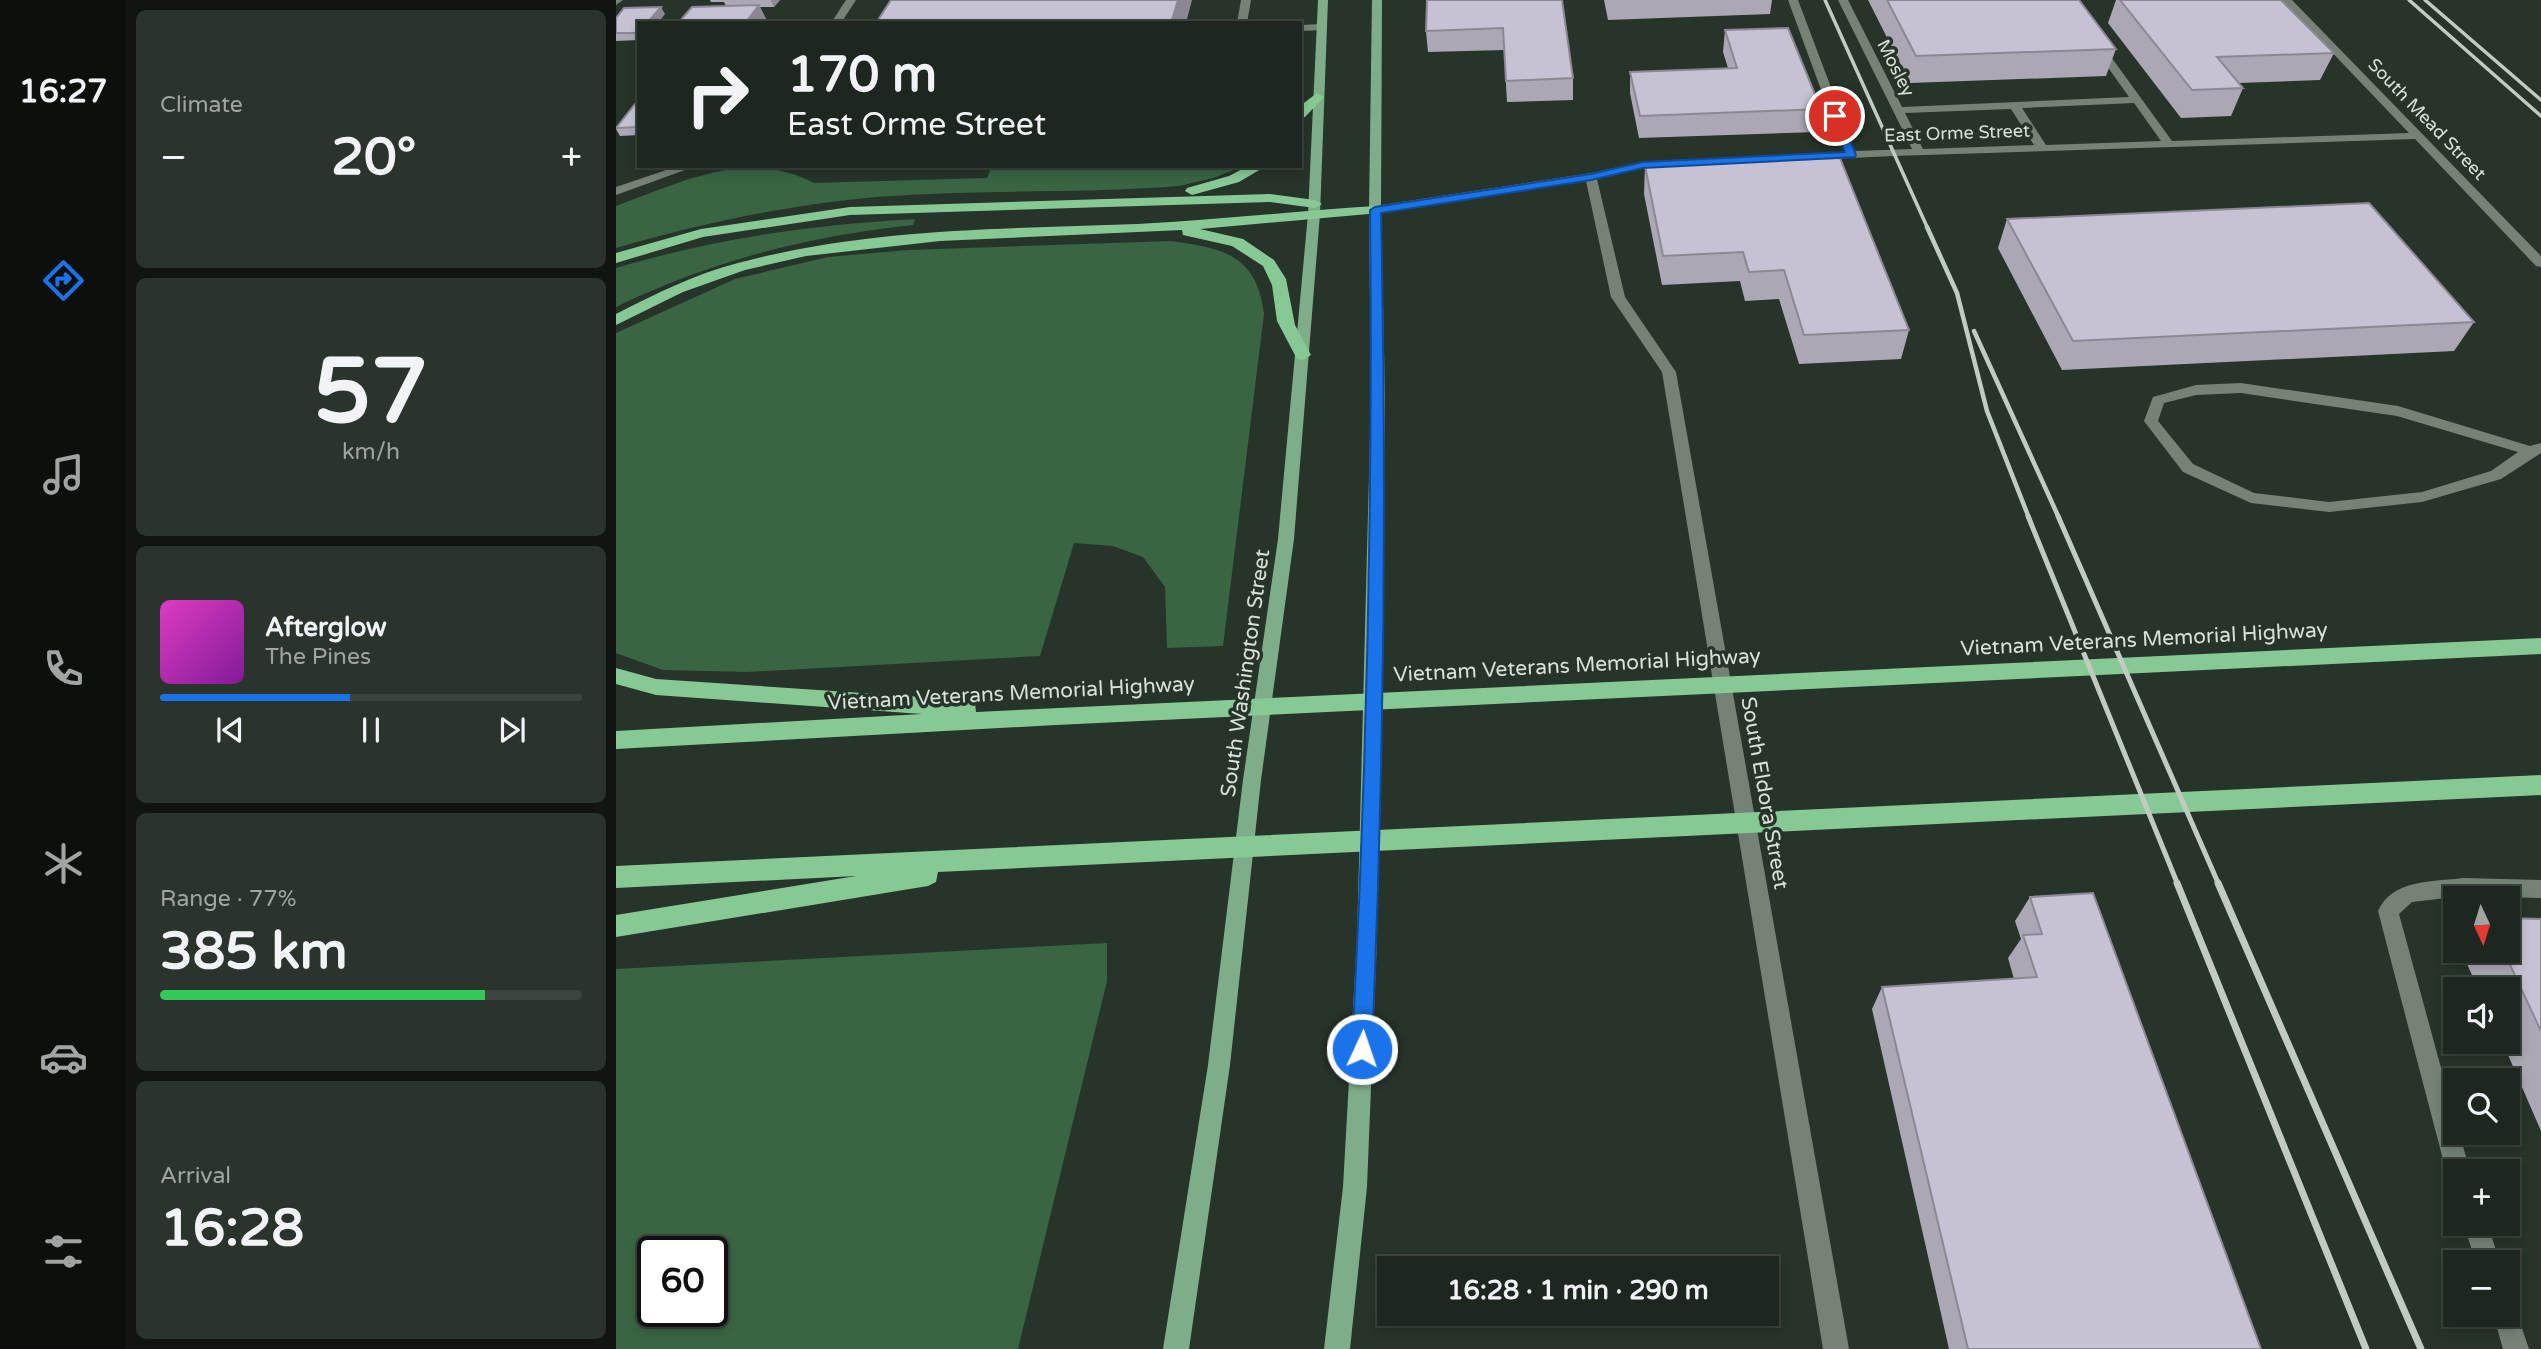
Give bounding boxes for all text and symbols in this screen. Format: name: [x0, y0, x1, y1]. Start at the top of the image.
street label: Mosley: [1872, 36, 1920, 100]
text: 170 m: [787, 46, 937, 105]
icon: right: [672, 49, 763, 140]
street label: South Mead Street: [2363, 54, 2491, 184]
text: 16:27: [19, 73, 107, 111]
pin: [1805, 86, 1865, 146]
text: Climate: [160, 91, 243, 119]
icon: arrive: [1816, 97, 1854, 135]
text: East Orme Street: [787, 106, 1046, 144]
street label: East Orme Street: [1884, 119, 2030, 147]
text: 20°: [331, 126, 416, 189]
text: −: [160, 135, 187, 181]
text: +: [561, 135, 582, 181]
icon: directions: [39, 256, 88, 305]
text: 57: [314, 337, 428, 447]
text: km/h: [342, 438, 400, 466]
icon: music: [39, 450, 88, 499]
street label: South Washington Street: [1216, 548, 1275, 799]
text: Afterglow: [265, 612, 387, 643]
street label: Vietnam Veterans Memorial Highway: [1960, 617, 2328, 662]
text: The Pines: [265, 643, 371, 671]
street label: Vietnam Veterans Memorial Highway: [1393, 643, 1761, 688]
icon: phone: [39, 644, 88, 693]
street label: Vietnam Veterans Memorial Highway: [827, 671, 1195, 716]
street label: South Eldora Street: [1735, 695, 1794, 891]
icon: previous: [211, 711, 249, 749]
icon: pause: [352, 711, 390, 749]
icon: next: [493, 711, 531, 749]
icon: climate: [39, 839, 88, 888]
text: Range · 77%: [160, 885, 296, 913]
north arrow: [2443, 886, 2520, 962]
map controls: [2443, 886, 2520, 1327]
text: 385 km: [160, 920, 348, 983]
button: sound: [2443, 977, 2520, 1054]
position arrow: [1325, 1012, 1399, 1086]
icon: car: [39, 1033, 88, 1082]
button: search: [2443, 1068, 2520, 1145]
button: +: [2443, 1159, 2520, 1236]
text: Arrival: [160, 1162, 231, 1190]
text: 16:28: [160, 1197, 304, 1260]
icon: filters: [39, 1227, 88, 1276]
speed limit sign: 60: [637, 1236, 728, 1327]
button: −: [2443, 1250, 2520, 1327]
text: 16:28 · 1 min · 290 m: [1447, 1275, 1709, 1306]

